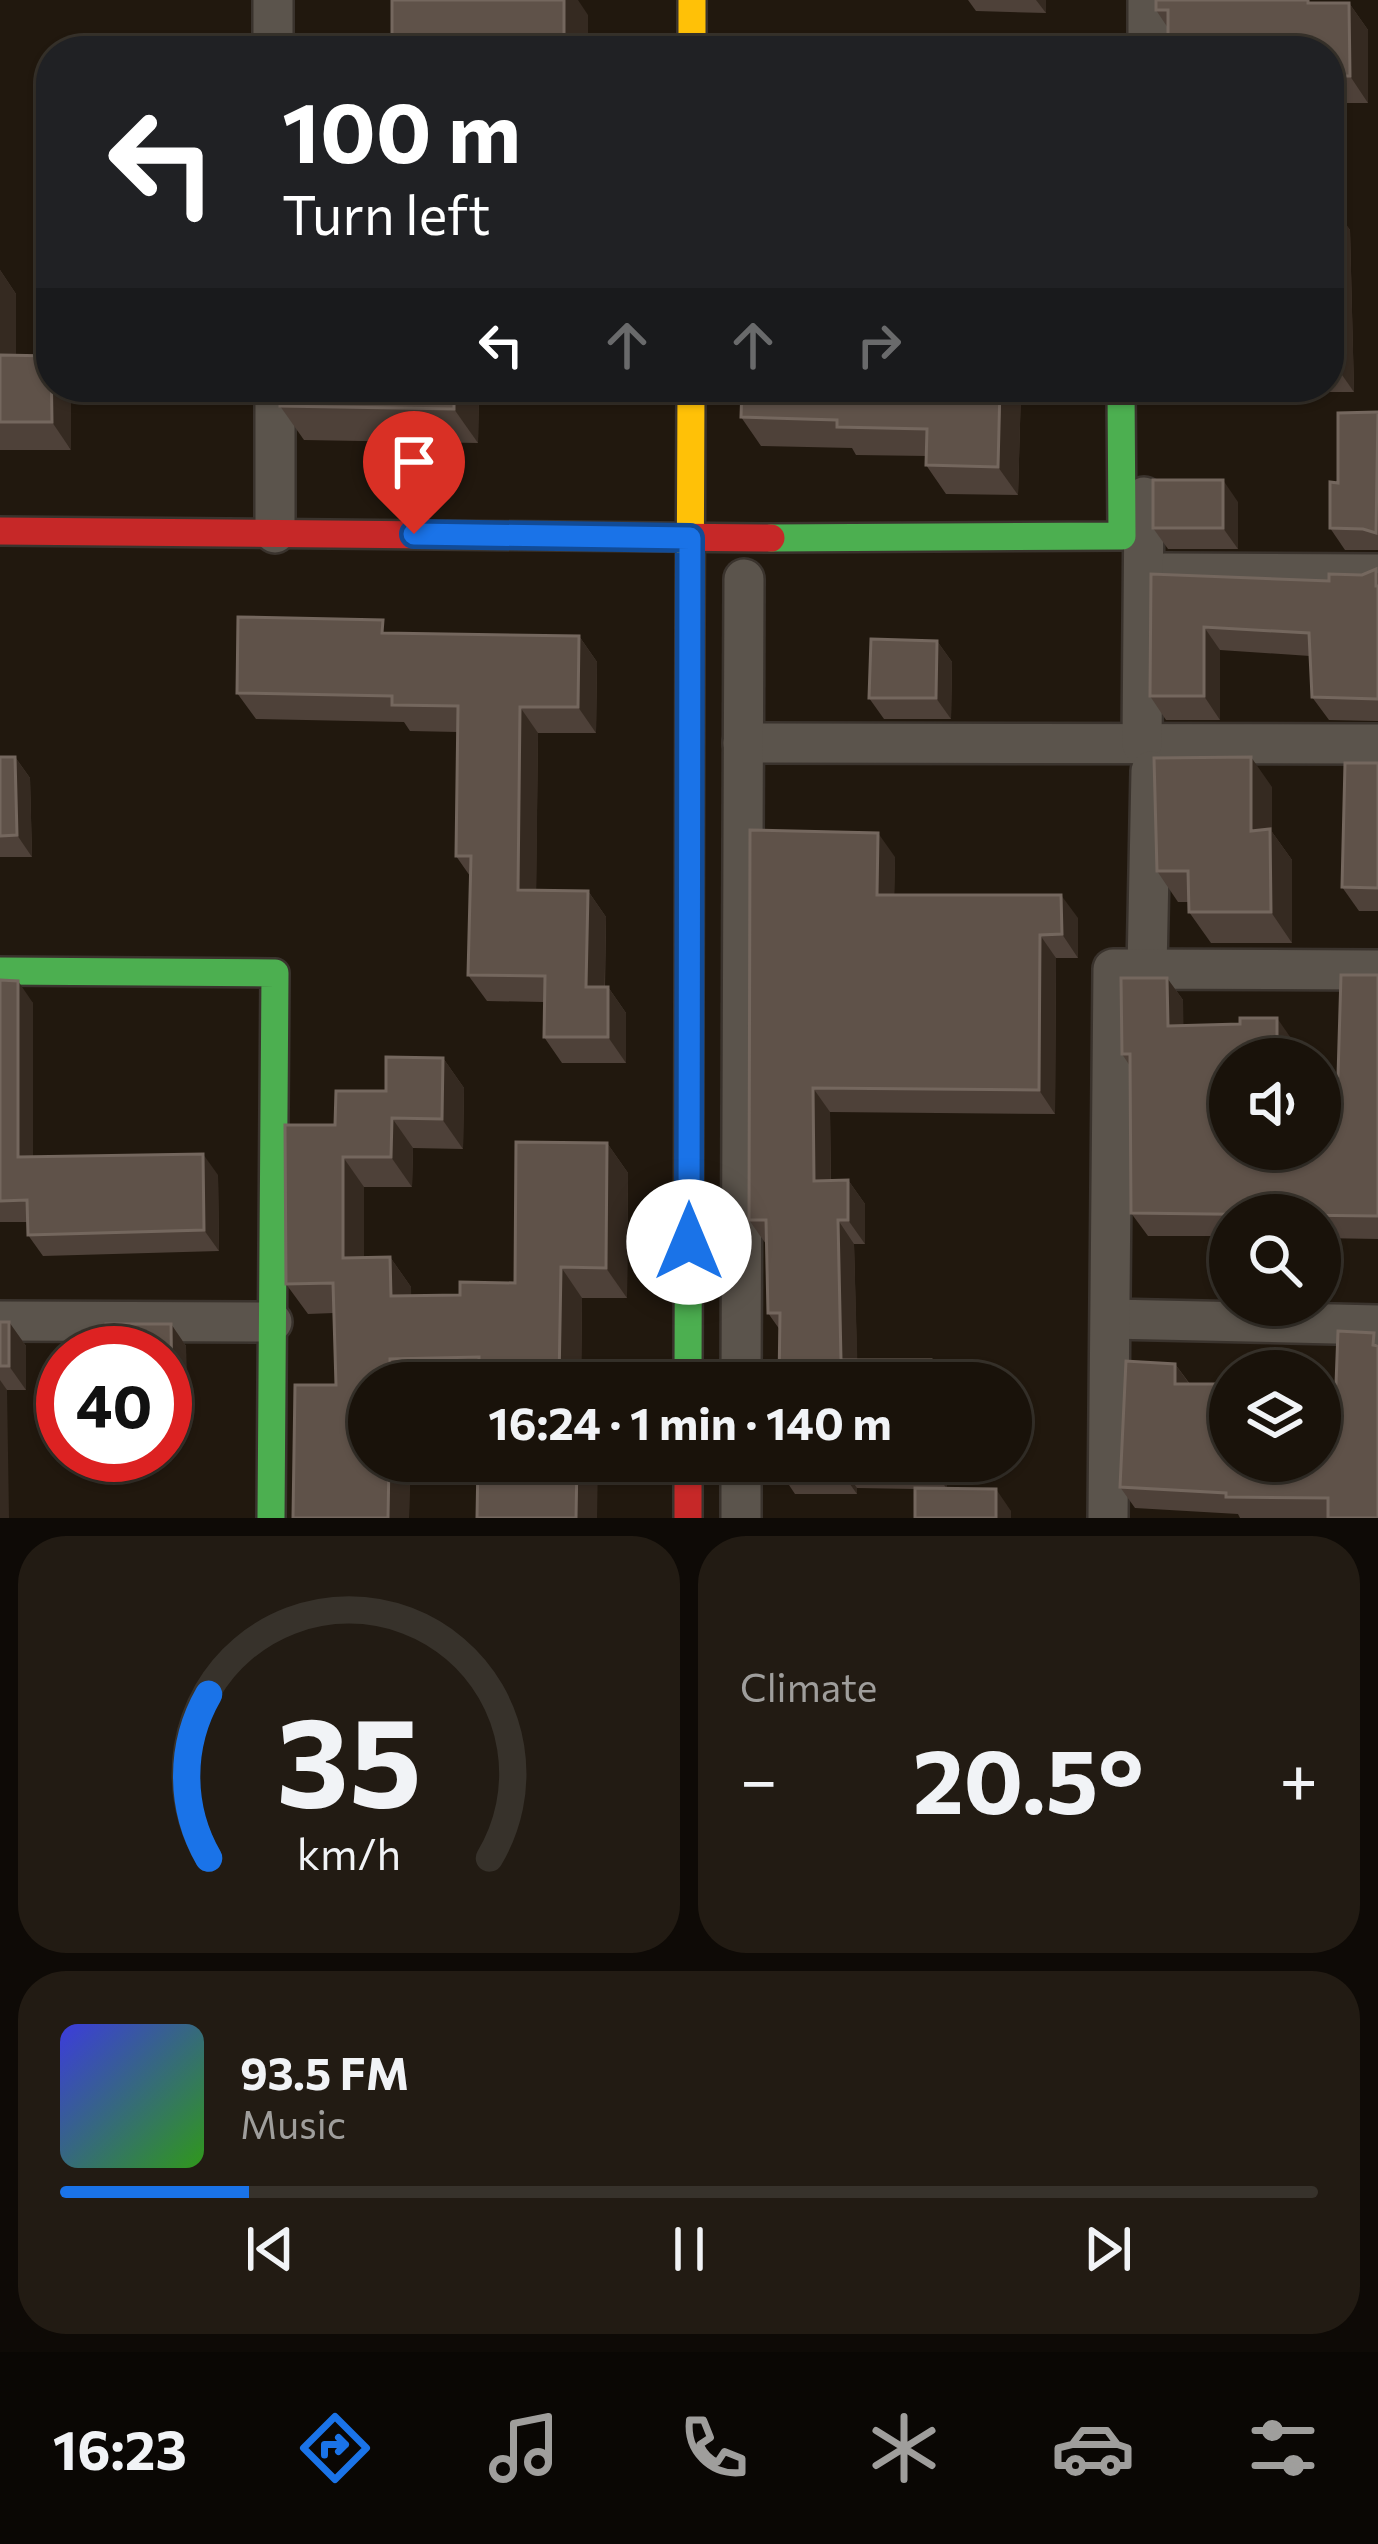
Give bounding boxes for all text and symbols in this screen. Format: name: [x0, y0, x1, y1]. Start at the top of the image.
text: 100 m: [282, 78, 521, 180]
icon: left: [84, 84, 240, 240]
text: Turn left: [282, 180, 490, 246]
icon: left: [468, 312, 534, 378]
icon: ahead: [594, 312, 660, 378]
icon: ahead: [720, 312, 786, 378]
icon: right: [846, 312, 912, 378]
pin: [363, 411, 465, 534]
icon: arrive: [381, 429, 447, 495]
map controls: [1209, 1038, 1341, 1482]
button: sound: [1209, 1038, 1341, 1170]
position arrow: [626, 1179, 752, 1305]
button: search: [1209, 1194, 1341, 1326]
speed limit sign: 40: [36, 1326, 192, 1482]
button: layers: [1209, 1350, 1341, 1482]
text: 16:24 · 1 min · 140 m: [488, 1394, 892, 1449]
text: Climate: [740, 1662, 877, 1710]
text: 35: [276, 1680, 422, 1833]
text: 20.5°: [913, 1722, 1144, 1833]
text: −: [740, 1737, 778, 1818]
text: +: [1279, 1737, 1318, 1818]
text: km/h: [297, 1825, 401, 1878]
text: 93.5 FM: [240, 2044, 409, 2099]
text: Music: [240, 2099, 346, 2147]
icon: previous: [237, 2216, 303, 2282]
icon: pause: [656, 2216, 722, 2282]
icon: next: [1075, 2216, 1141, 2282]
icon: directions: [293, 2406, 377, 2490]
icon: music: [482, 2406, 566, 2490]
icon: phone: [672, 2406, 756, 2490]
icon: climate: [862, 2406, 946, 2490]
icon: car: [1051, 2406, 1135, 2490]
icon: filters: [1241, 2406, 1325, 2490]
text: 16:23: [53, 2415, 187, 2481]

